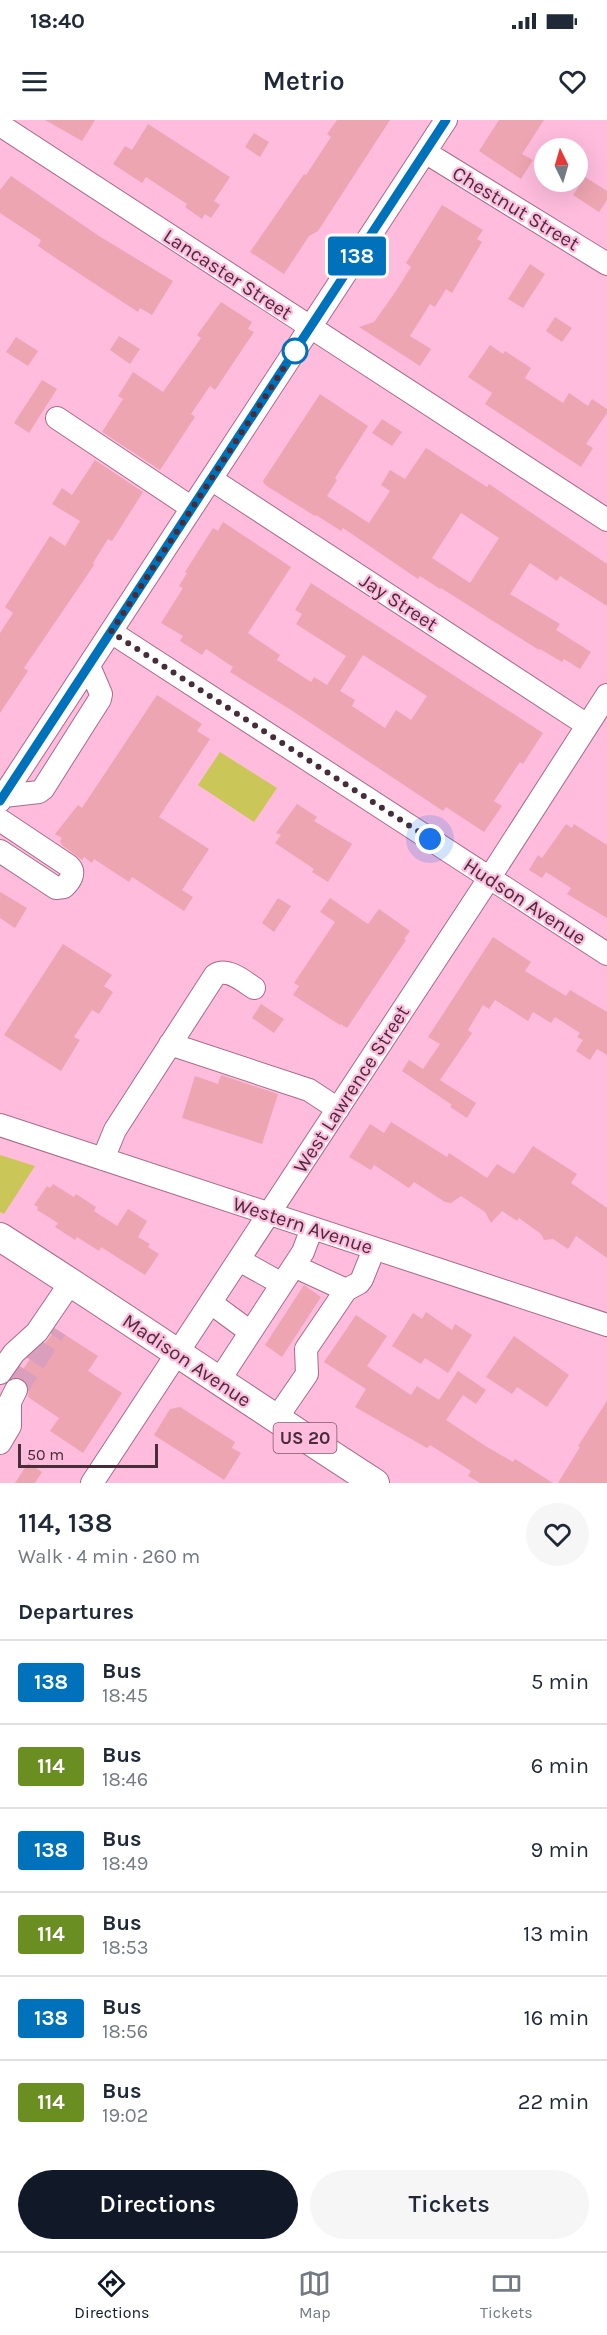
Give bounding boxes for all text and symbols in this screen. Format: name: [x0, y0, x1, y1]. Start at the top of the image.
text: 18:40: [30, 8, 85, 34]
icon: menu: [18, 65, 51, 98]
text: Metrio: [262, 65, 345, 97]
icon: heart: [556, 65, 589, 98]
north arrow: [534, 138, 588, 192]
map controls: [534, 138, 588, 192]
street label: Chestnut Street: [448, 161, 584, 256]
street label: Lancaster Street: [159, 224, 297, 325]
line badge: 138: [322, 236, 392, 276]
text: 138: [340, 244, 374, 268]
unlabelled marker: [282, 338, 308, 364]
street label: Jay Street: [356, 569, 442, 636]
your location: [415, 824, 445, 854]
street label: Hudson Avenue: [459, 853, 590, 950]
street label: West Lawrence Street: [289, 1001, 414, 1177]
street label: Western Avenue: [230, 1192, 376, 1259]
street label: Madison Avenue: [118, 1309, 255, 1412]
road number: US 20: [274, 1423, 336, 1453]
scale bar: [18, 1441, 158, 1468]
text: 50 m: [27, 1445, 64, 1464]
button: heart: [526, 1503, 589, 1566]
text: 114, 138: [18, 1506, 113, 1539]
text: Walk · 4 min · 260 m: [18, 1545, 200, 1568]
text: Departures: [18, 1599, 134, 1625]
text: Bus: [102, 1658, 142, 1684]
text: 5 min: [531, 1669, 589, 1695]
text: 138: [34, 1670, 68, 1694]
text: 18:45: [102, 1684, 148, 1707]
text: Bus: [102, 1742, 142, 1768]
text: 6 min: [531, 1753, 589, 1779]
text: 114: [37, 1754, 65, 1778]
text: 18:46: [102, 1768, 148, 1791]
text: Bus: [102, 1826, 142, 1852]
text: 9 min: [531, 1837, 589, 1863]
text: 138: [34, 1838, 68, 1862]
text: 18:49: [102, 1852, 148, 1875]
text: Bus: [102, 1910, 142, 1936]
text: 13 min: [523, 1921, 589, 1947]
text: 114: [37, 1922, 65, 1946]
text: 18:53: [102, 1936, 149, 1959]
text: Bus: [102, 1994, 142, 2020]
text: 16 min: [523, 2005, 589, 2031]
text: 138: [34, 2006, 68, 2030]
text: 18:56: [102, 2020, 148, 2043]
text: Bus: [102, 2078, 142, 2104]
text: 22 min: [518, 2089, 589, 2115]
text: 114: [37, 2090, 65, 2114]
text: 19:02: [102, 2104, 148, 2127]
button: Directions: [18, 2170, 298, 2239]
button: Tickets: [310, 2170, 589, 2239]
tab: Directions: [74, 2267, 150, 2322]
tab: Map: [298, 2267, 331, 2322]
tab: Tickets: [480, 2267, 533, 2322]

